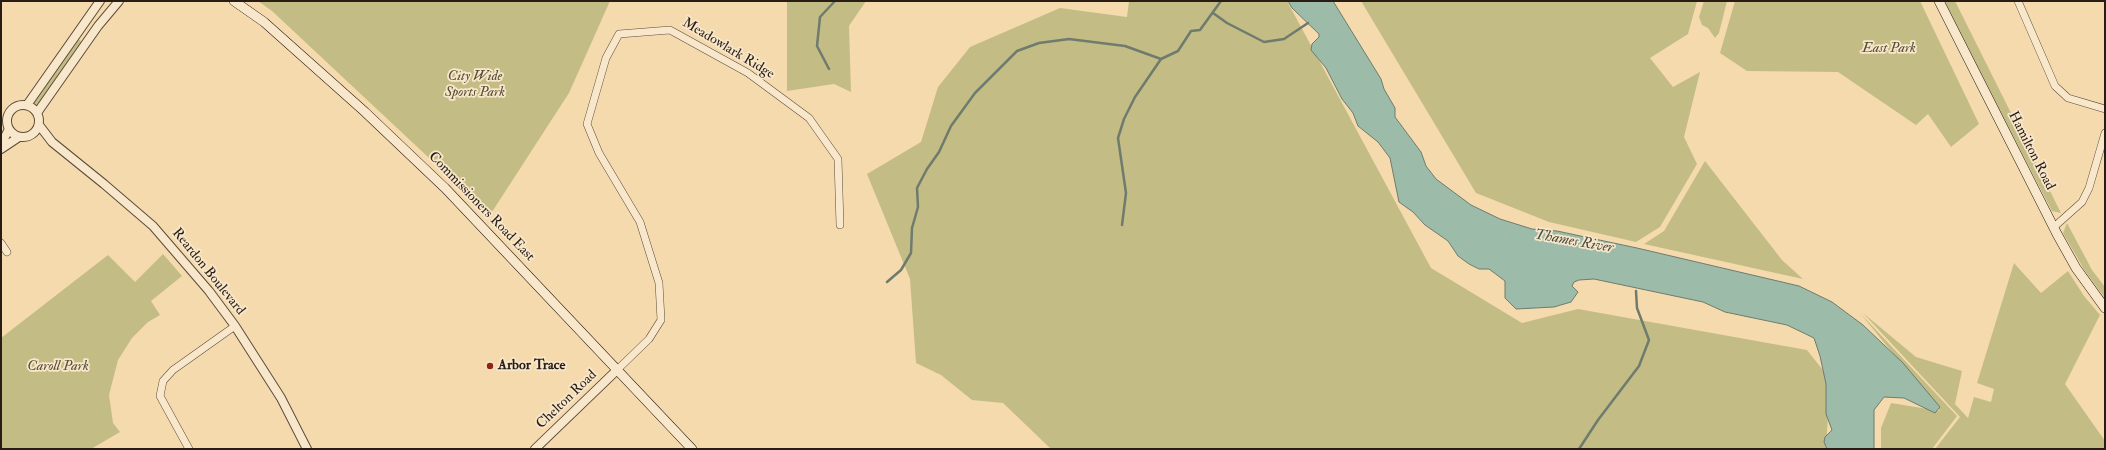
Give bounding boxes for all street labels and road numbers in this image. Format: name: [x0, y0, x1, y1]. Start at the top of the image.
street label: Meadowlark Ridge: [679, 15, 777, 83]
street label: Hamilton Road: [2004, 109, 2058, 193]
street label: Commissioners Road East: [424, 149, 538, 265]
street label: Reardon Boulevard: [168, 225, 248, 319]
street label: Chelton Road: [533, 367, 601, 433]

